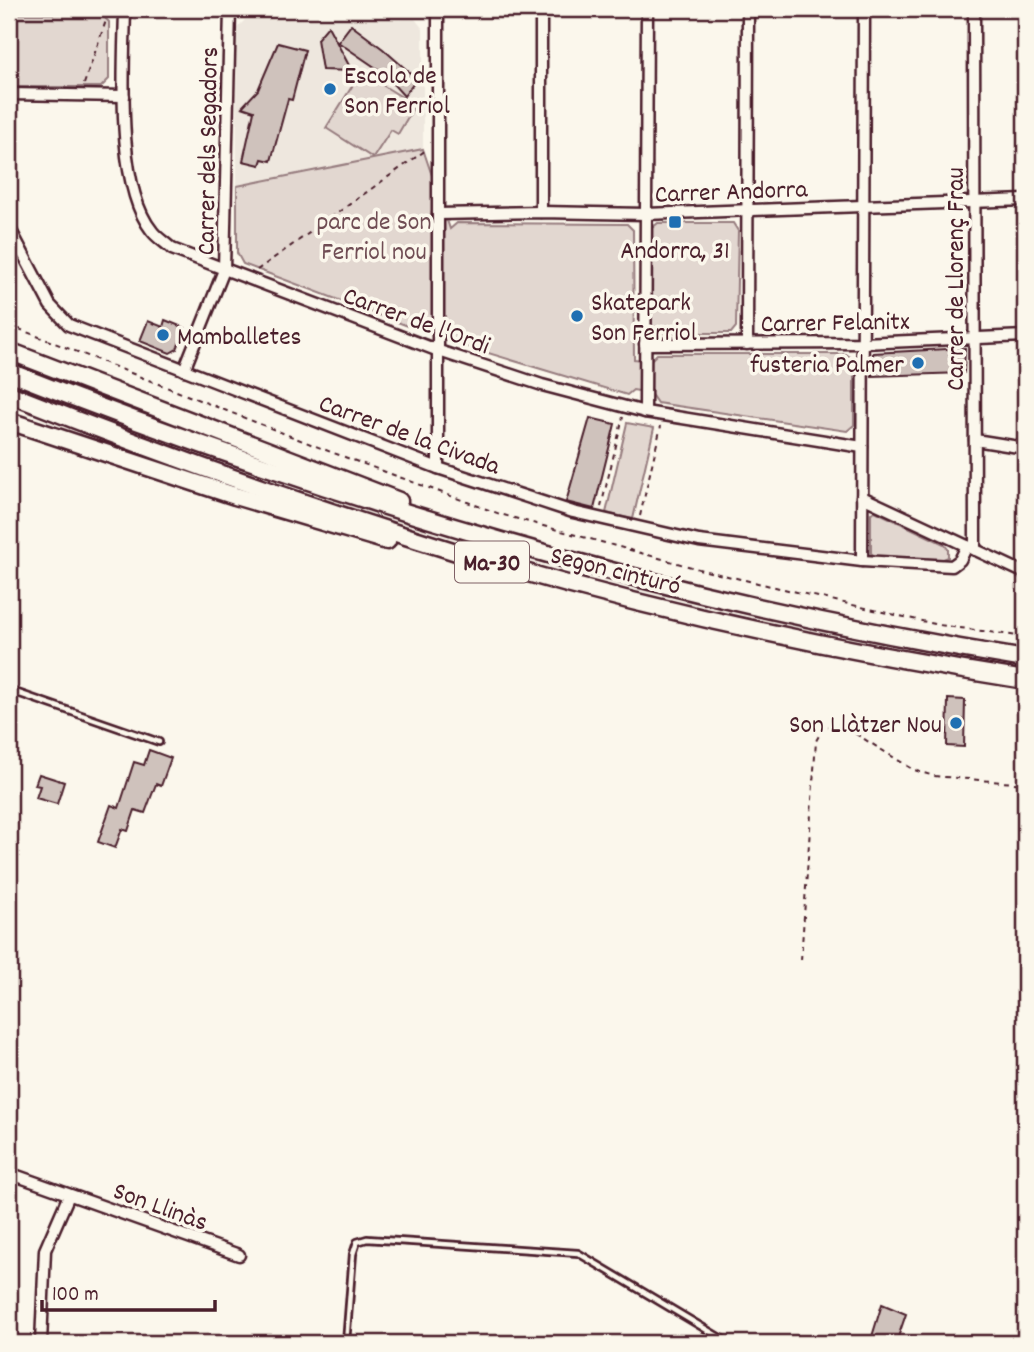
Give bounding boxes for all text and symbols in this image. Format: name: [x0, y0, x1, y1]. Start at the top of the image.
street label: Carrer dels Segadors: [189, 46, 230, 256]
place label: Escola de Son Ferriol: [344, 59, 450, 126]
marker: Escola de Son Ferriol: [322, 81, 338, 97]
street label: Carrer de Llorenç Frau: [939, 167, 976, 391]
street label: Carrer Andorra: [654, 172, 809, 215]
park label: parc de Son Ferriol nou: [317, 205, 431, 272]
marker: Andorra, 31: [667, 214, 683, 230]
place label: Andorra, 31: [620, 234, 730, 271]
street label: Carrer de l'Ordi: [337, 279, 495, 366]
place label: Skatepark Son Ferriol: [591, 286, 697, 353]
street label: Carrer Felanitx: [760, 305, 910, 344]
marker: Skatepark Son Ferriol: [569, 308, 585, 324]
place label: Mamballetes: [177, 320, 302, 357]
marker: Mamballetes: [155, 327, 171, 343]
place label: fusteria Palmer: [750, 348, 904, 385]
marker: fusteria Palmer: [910, 355, 926, 371]
street label: Carrer de la Civada: [313, 386, 505, 486]
street label: Segon cinturó: [546, 538, 684, 606]
road number: Ma-30: [455, 542, 529, 582]
place label: Son Llàtzer Nou: [789, 708, 942, 745]
marker: Son Llàtzer Nou: [948, 715, 964, 731]
street label: Son Llinàs: [107, 1174, 212, 1243]
scale bar: [42, 1268, 215, 1312]
text: 100 m: [52, 1281, 99, 1311]

